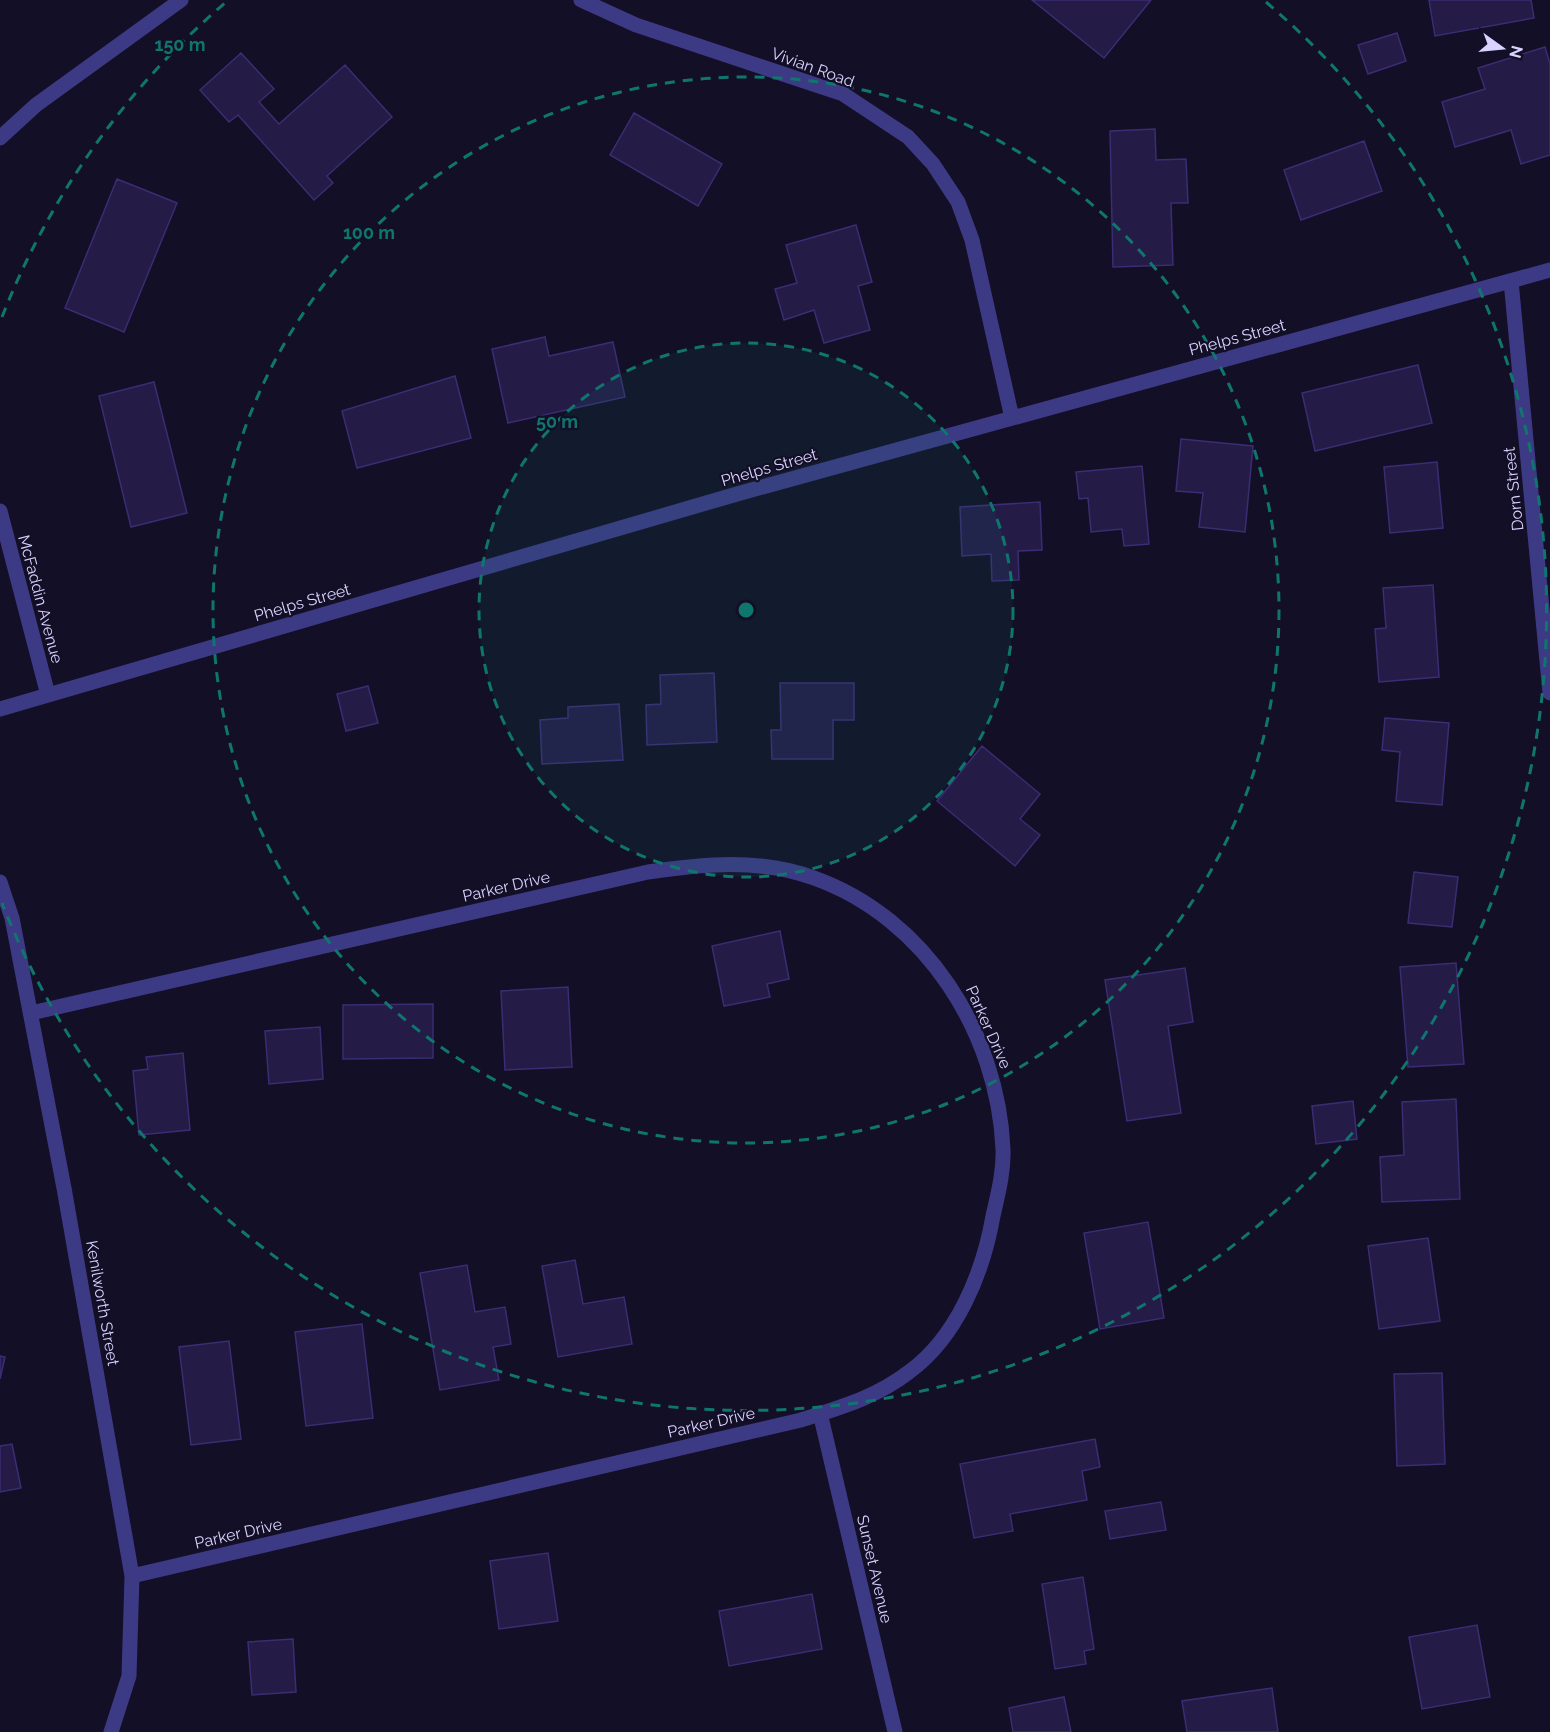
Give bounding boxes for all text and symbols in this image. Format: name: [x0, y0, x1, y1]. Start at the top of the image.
north arrow: [1472, 18, 1532, 78]
text: 150 m: [155, 34, 206, 55]
text: N: [1505, 43, 1527, 60]
street label: Vivian Road: [769, 44, 857, 91]
text: 100 m: [343, 222, 395, 243]
street label: Phelps Street: [1187, 315, 1288, 359]
text: 50 m: [536, 411, 578, 432]
street label: Phelps Street: [719, 445, 820, 490]
street label: Dorn Street: [1500, 445, 1527, 532]
street label: McFaddin Avenue: [14, 533, 67, 665]
street label: Phelps Street: [252, 580, 353, 625]
centre of rings: [736, 600, 756, 620]
street label: Parker Drive: [461, 867, 552, 906]
street label: Parker Drive: [962, 983, 1015, 1072]
street label: Kenilworth Street: [82, 1239, 123, 1368]
street label: Parker Drive: [666, 1403, 757, 1442]
street label: Sunset Avenue: [853, 1513, 896, 1625]
street label: Parker Drive: [193, 1514, 284, 1553]

